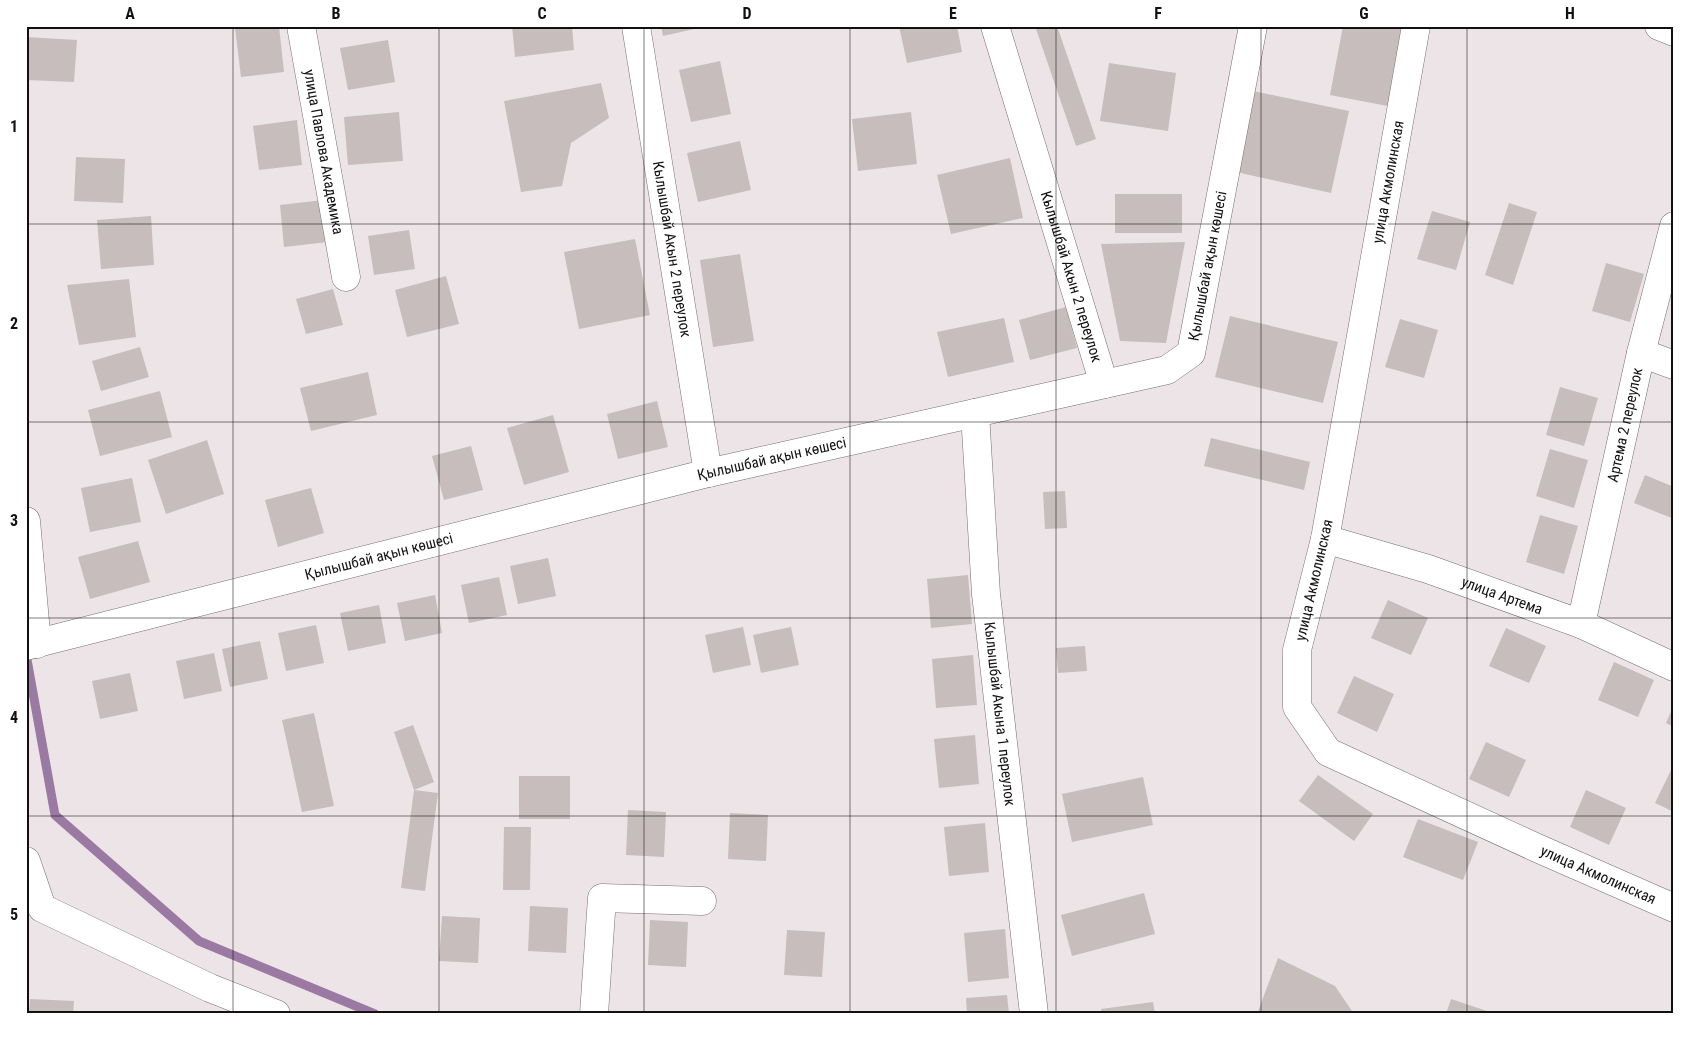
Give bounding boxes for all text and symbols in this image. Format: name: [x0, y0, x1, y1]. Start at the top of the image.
text: A: [125, 4, 135, 23]
text: B: [332, 4, 341, 23]
text: C: [537, 4, 547, 23]
text: D: [742, 4, 752, 23]
text: E: [949, 4, 957, 23]
text: F: [1154, 4, 1162, 23]
text: G: [1359, 4, 1369, 23]
text: H: [1565, 4, 1575, 23]
street label: улица Павлова Академика: [300, 68, 347, 236]
text: 1: [10, 117, 18, 136]
street label: улица Акмолинская: [1368, 119, 1408, 245]
street label: Кылышбай Акын 2 переулок: [649, 160, 695, 338]
street label: Кылышбай Акын 2 переулок: [1037, 189, 1106, 364]
street label: Қылышбай ақын көшесі: [1184, 189, 1231, 342]
text: 2: [10, 314, 18, 333]
street label: Артема 2 переулок: [1604, 366, 1647, 484]
street label: Қылышбай ақын көшесі: [695, 433, 848, 484]
text: 3: [10, 511, 18, 530]
street label: улица Акмолинская: [1291, 517, 1337, 643]
street label: Қылышбай ақын көшесі: [303, 529, 455, 584]
street label: улица Артема: [1459, 573, 1545, 618]
street label: Кылышбай Акына 1 переулок: [980, 621, 1019, 807]
text: 4: [10, 708, 18, 727]
street label: улица Акмолинская: [1538, 842, 1659, 908]
text: 5: [10, 905, 18, 924]

